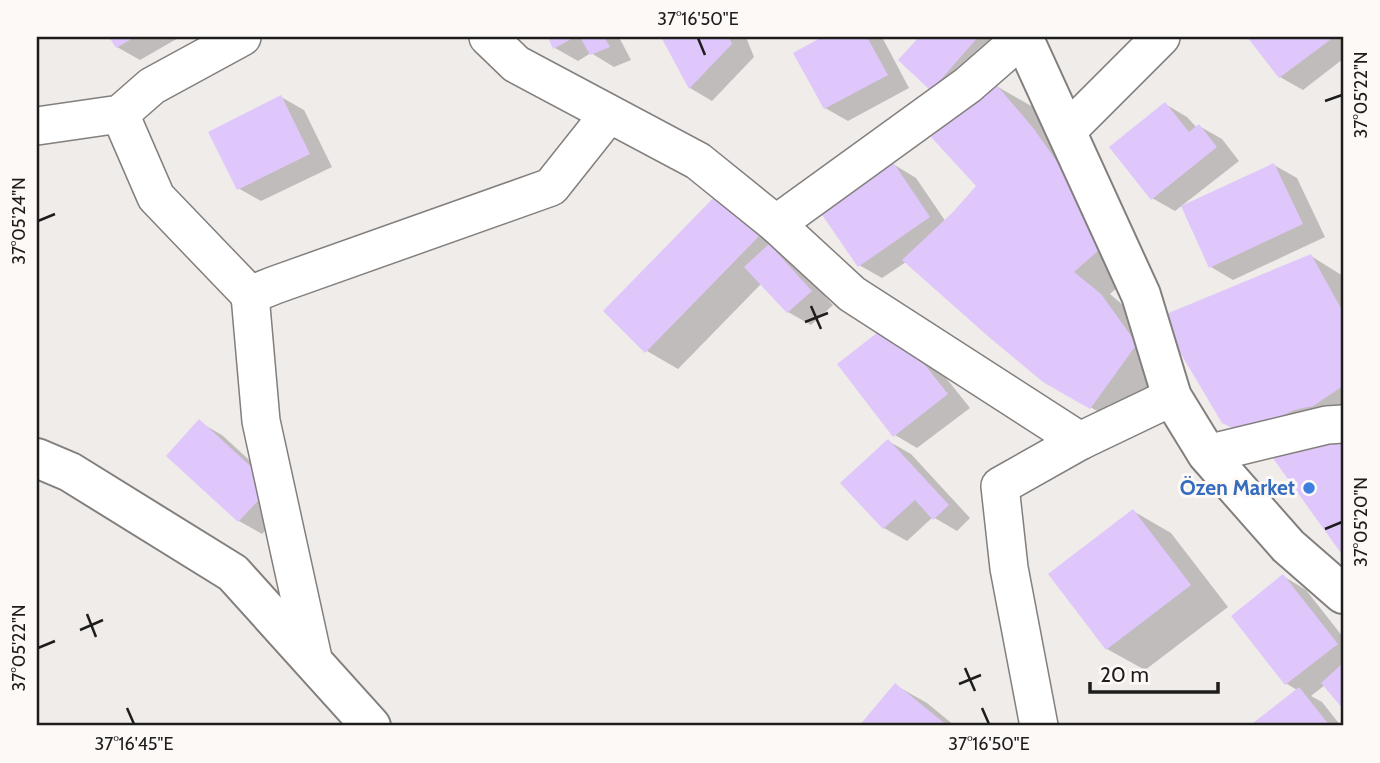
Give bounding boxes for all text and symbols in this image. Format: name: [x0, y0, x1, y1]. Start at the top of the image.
text: 37°16'50"E: [657, 8, 739, 30]
text: 37°05'22"N: [1350, 52, 1372, 138]
text: 37°05'24"N: [8, 177, 30, 265]
place label: Özen Market: [1180, 475, 1295, 500]
text: 37°05'20"N: [1350, 477, 1372, 567]
marker: Özen Market: [1301, 480, 1317, 496]
text: 37°05'22"N: [8, 605, 30, 691]
scale bar: [1090, 651, 1217, 695]
text: 20 m: [1100, 662, 1149, 687]
text: 37°16'45"E: [95, 733, 173, 755]
text: 37°16'50"E: [948, 733, 1030, 755]

